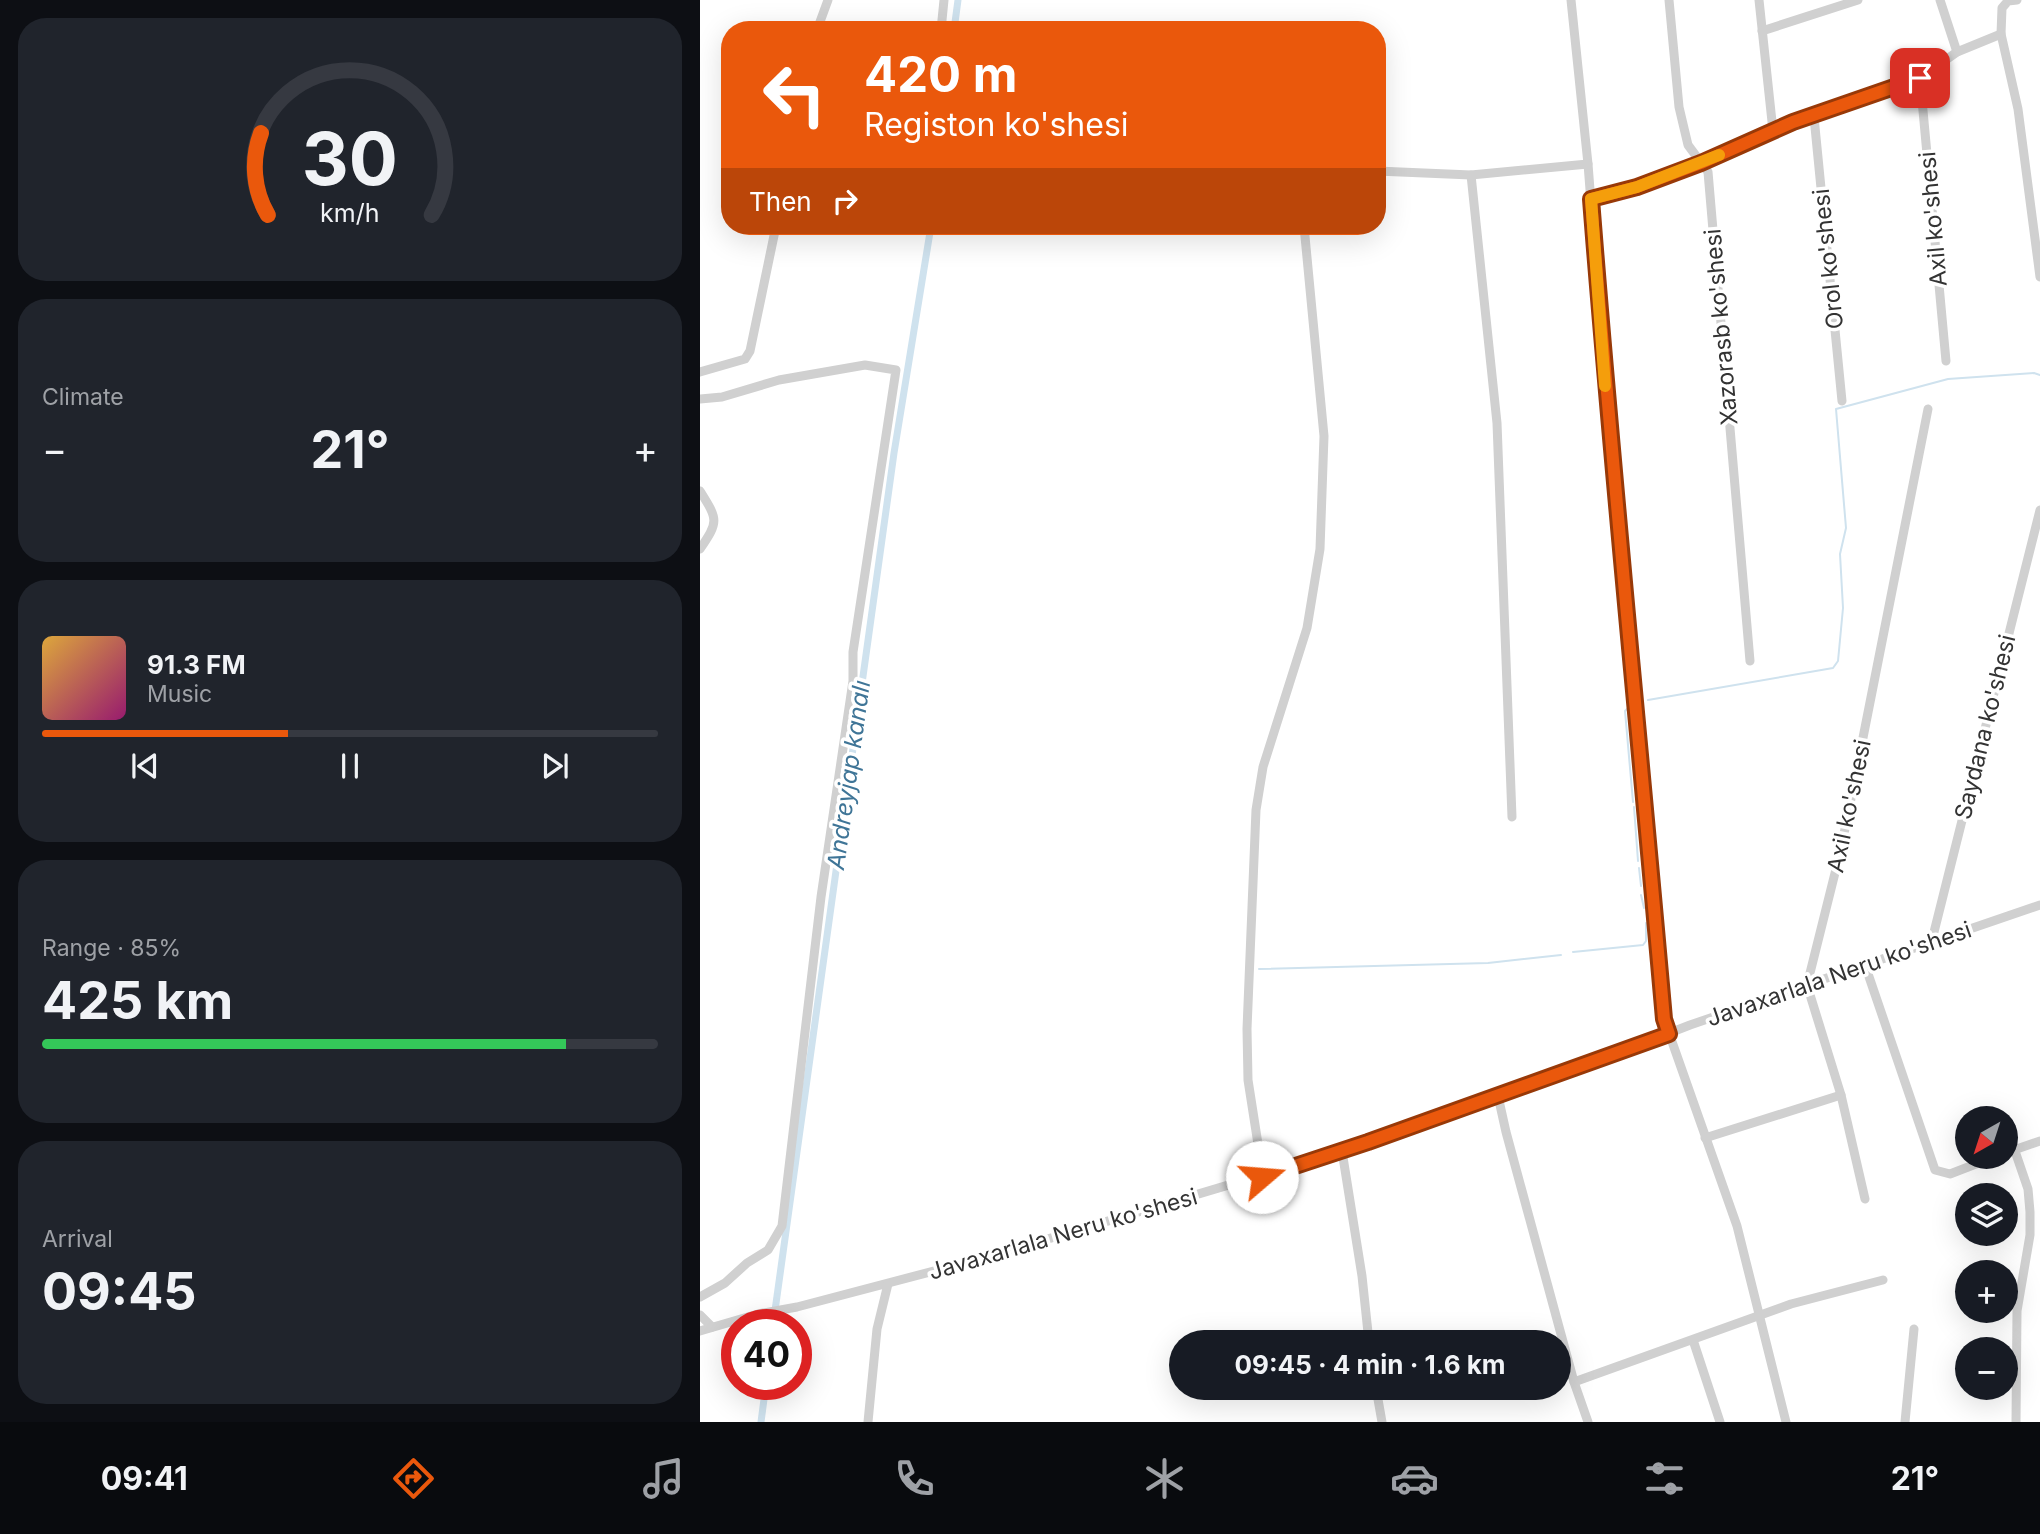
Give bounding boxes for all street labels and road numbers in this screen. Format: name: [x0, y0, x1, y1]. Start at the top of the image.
street label: Axil ko'shesi: [1913, 150, 1953, 288]
street label: Orol ko'shesi: [1807, 187, 1849, 331]
street label: Xazorasb ko'shesi: [1698, 228, 1744, 426]
street label: Saydana ko'shesi: [1949, 632, 2021, 822]
street label: Axil ko'shesi: [1821, 737, 1877, 875]
street label: Javaxarlala Neru ko'shesi: [1703, 915, 1975, 1033]
street label: Javaxarlala Neru ko'shesi: [925, 1182, 1201, 1286]

